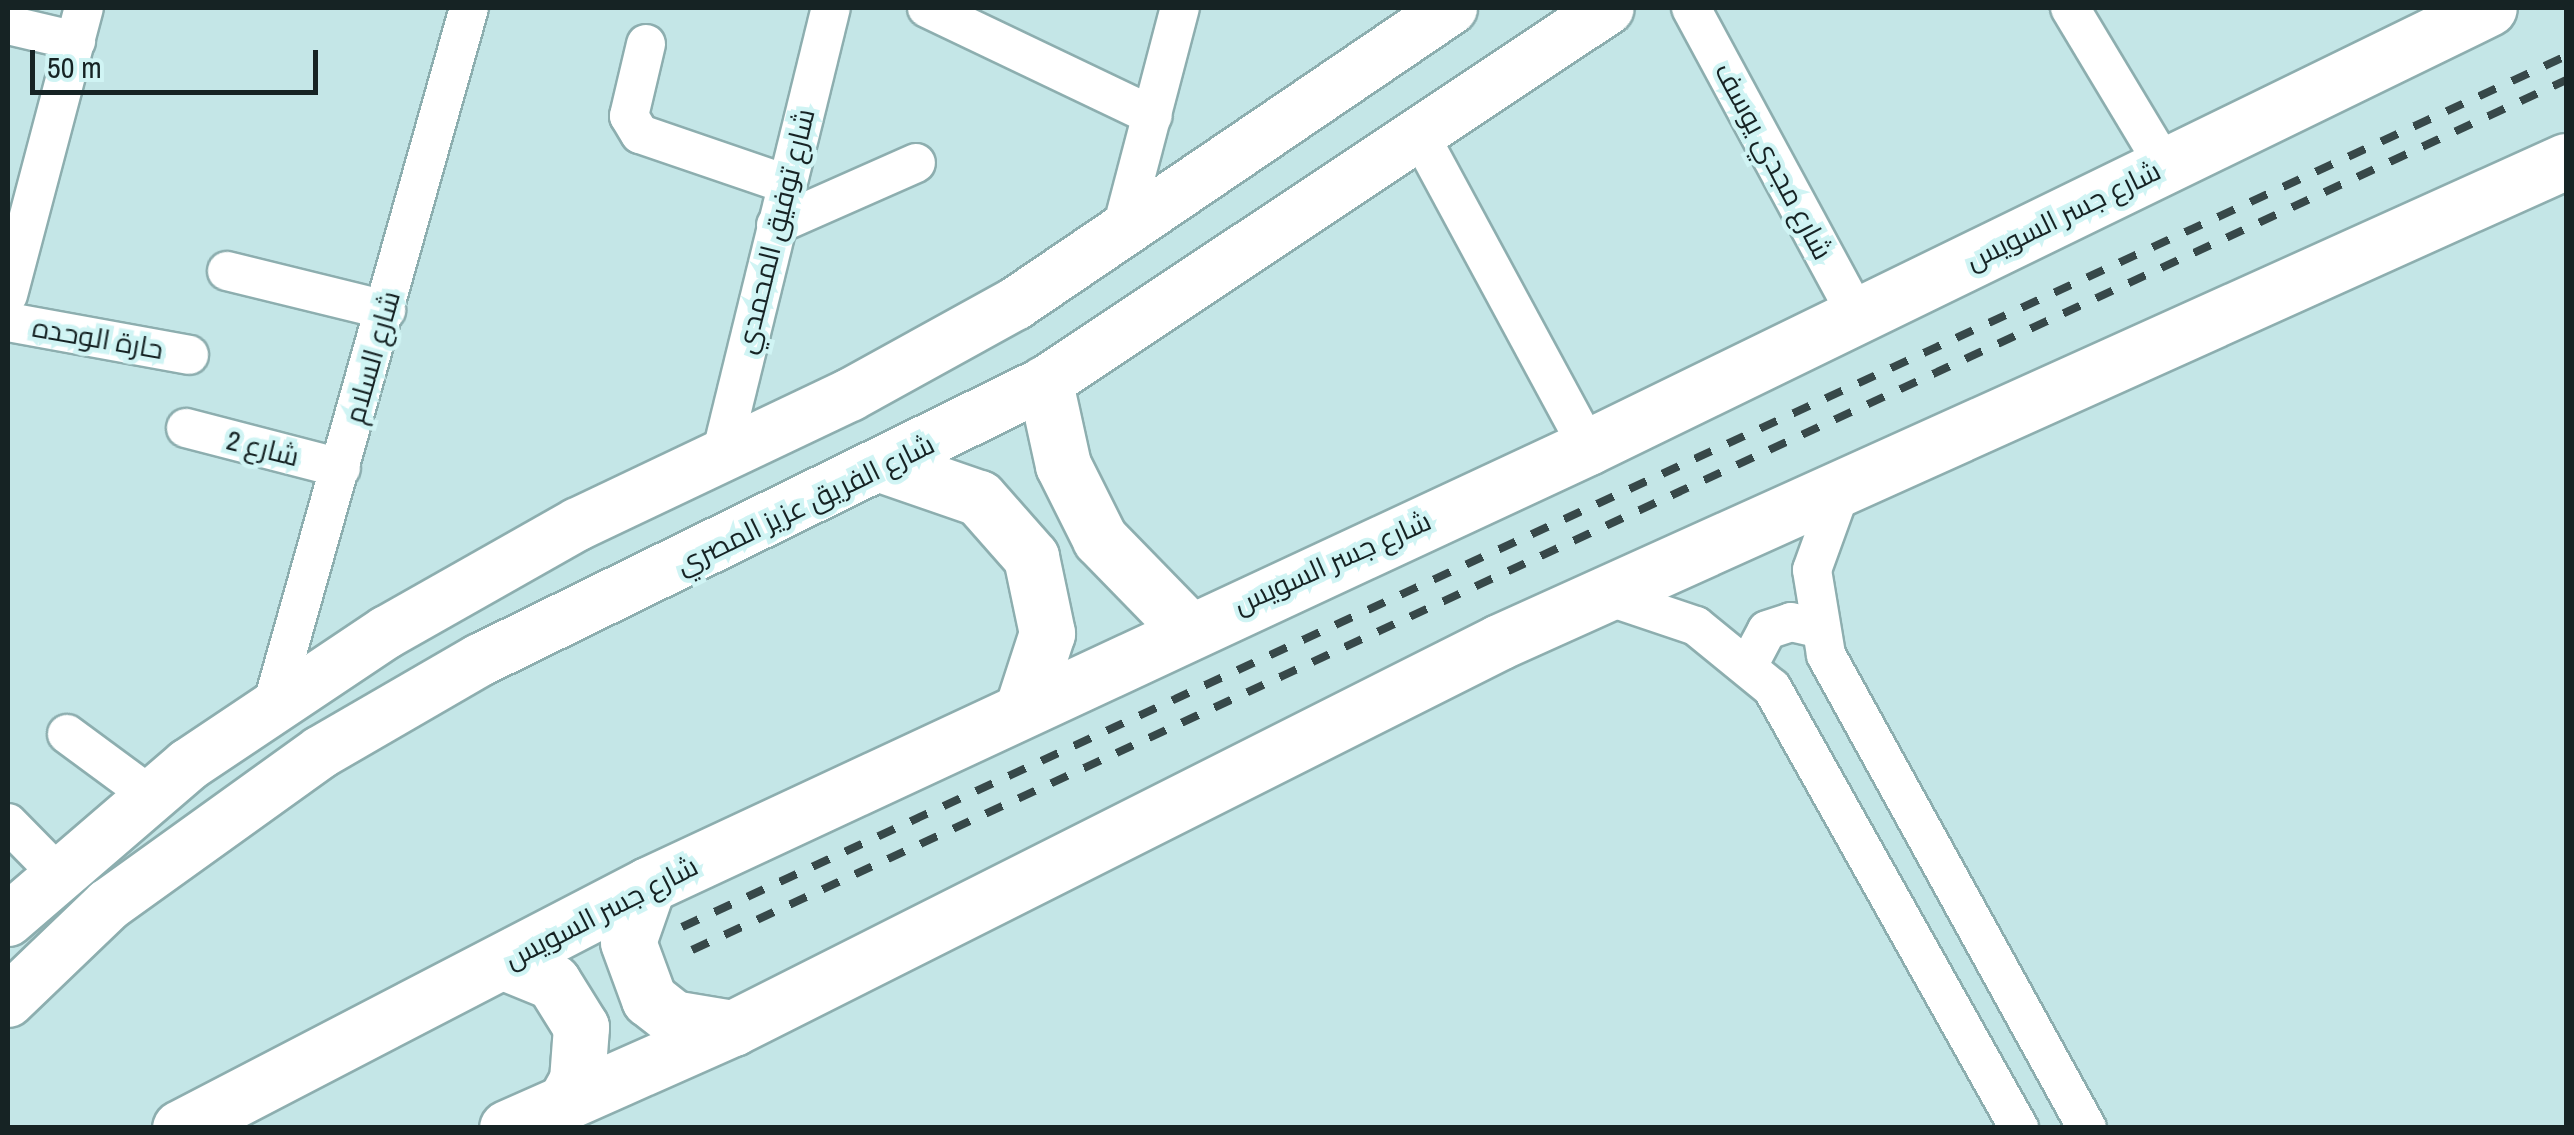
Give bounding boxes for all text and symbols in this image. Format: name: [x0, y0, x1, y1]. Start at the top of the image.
scale bar: [35, 30, 322, 92]
text: 50 m: [47, 47, 102, 87]
street label: شارع مجدي يوسف: [1708, 57, 1840, 265]
street label: شارع توفيق المحمدي: [728, 105, 822, 357]
street label: شارع جسر السويس: [1960, 153, 2166, 277]
street label: شارع السلام: [337, 287, 407, 427]
street label: حارة الوحده: [30, 310, 166, 366]
street label: شارع 2: [223, 423, 303, 473]
street label: شارع الفريق عزيز المصري: [670, 427, 940, 581]
street label: شارع جسر السويس: [1228, 503, 1436, 621]
street label: شارع جسر السويس: [499, 849, 703, 975]

